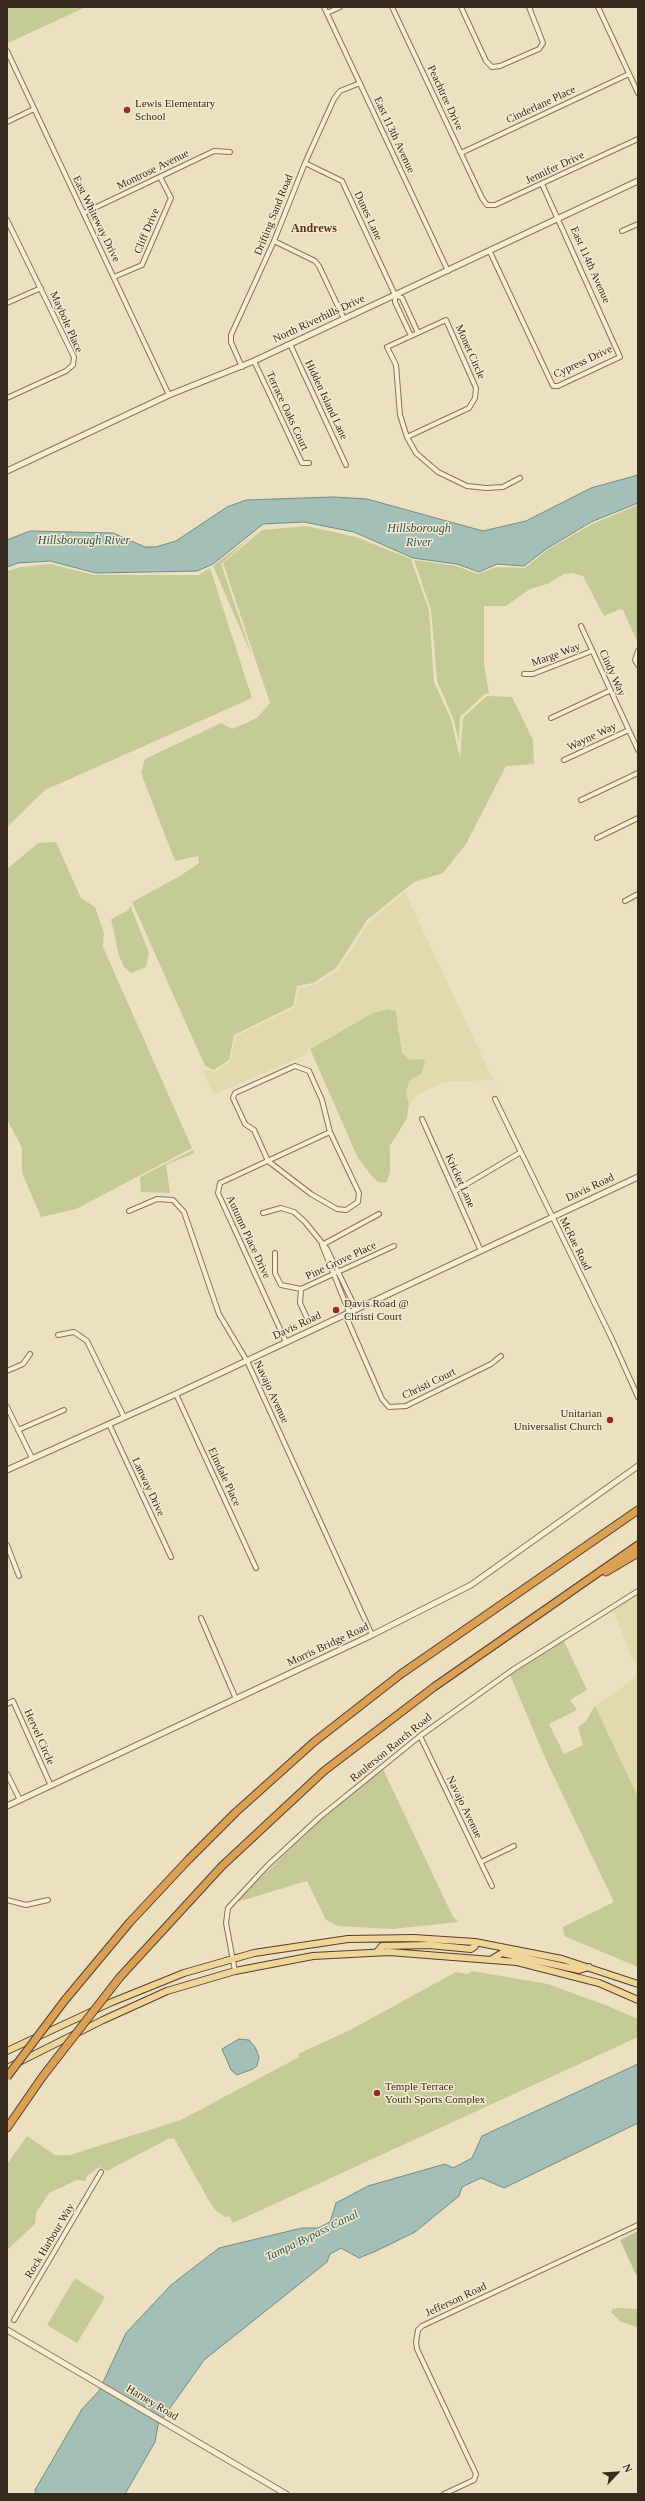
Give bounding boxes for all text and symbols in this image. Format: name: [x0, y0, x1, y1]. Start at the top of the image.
street label: Peachtree Drive: [424, 63, 466, 133]
street label: Cinderlane Place: [504, 83, 578, 127]
street label: East 113th Avenue: [371, 95, 417, 175]
place label: Lewis Elementary School: [135, 97, 215, 123]
marker: Lewis Elementary School: [122, 105, 132, 115]
street label: Montrose Avenue: [115, 147, 191, 193]
street label: Jennifer Drive: [524, 149, 586, 187]
street label: Drifting Sand Road: [252, 173, 296, 257]
street label: East Whiteway Drive: [69, 174, 123, 264]
street label: Dunes Lane: [351, 189, 385, 243]
street label: Cliff Drive: [131, 206, 163, 256]
district label: Andrews: [291, 222, 337, 236]
street label: East 114th Avenue: [567, 225, 613, 305]
street label: Maybole Place: [47, 289, 85, 355]
street label: North Riverhills Drive: [271, 292, 367, 346]
street label: Monet Circle: [452, 323, 488, 381]
street label: Cypress Drive: [552, 343, 614, 381]
street label: Hidden Island Lane: [302, 358, 350, 442]
street label: Terrace Oaks Court: [263, 369, 311, 453]
water label: Hillsborough River: [387, 522, 451, 550]
water label: Hillsborough River: [38, 534, 130, 548]
street label: Marge Way: [530, 640, 582, 670]
street label: Cindy Way: [596, 648, 628, 698]
street label: Wayne Way: [565, 720, 619, 754]
street label: Kricket Lane: [442, 1152, 478, 1210]
street label: Davis Road: [564, 1171, 616, 1205]
street label: Autumn Place Drive: [223, 1193, 273, 1281]
street label: McRae Road: [556, 1215, 594, 1273]
street label: Pine Grove Place: [304, 1239, 378, 1283]
place label: Davis Road @ Christi Court: [344, 1297, 409, 1323]
marker: Davis Road @ Christi Court: [331, 1305, 341, 1315]
street label: Davis Road: [271, 1309, 323, 1343]
street label: Navajo Avenue: [251, 1358, 291, 1426]
street label: Christi Court: [400, 1365, 458, 1403]
place label: Unitarian Universalist Church: [514, 1407, 602, 1433]
marker: Unitarian Universalist Church: [605, 1415, 615, 1425]
street label: Elmdale Place: [205, 1446, 243, 1508]
street label: Lanway Drive: [129, 1456, 167, 1518]
street label: Morris Bridge Road: [285, 1620, 371, 1670]
street label: Hervel Circle: [21, 1707, 57, 1767]
street label: Raulerson Ranch Road: [347, 1711, 435, 1785]
street label: Navajo Avenue: [443, 1774, 485, 1840]
place label: Temple Terrace Youth Sports Complex: [385, 2080, 485, 2106]
marker: Temple Terrace Youth Sports Complex: [372, 2088, 382, 2098]
street label: Rock Harbour Way: [22, 2201, 78, 2281]
water label: Tampa Bypass Canal: [263, 2207, 361, 2265]
street label: Jefferson Road: [423, 2280, 489, 2320]
street label: Harney Road: [124, 2382, 180, 2424]
north arrow: [597, 2453, 637, 2493]
text: N: [621, 2462, 635, 2474]

